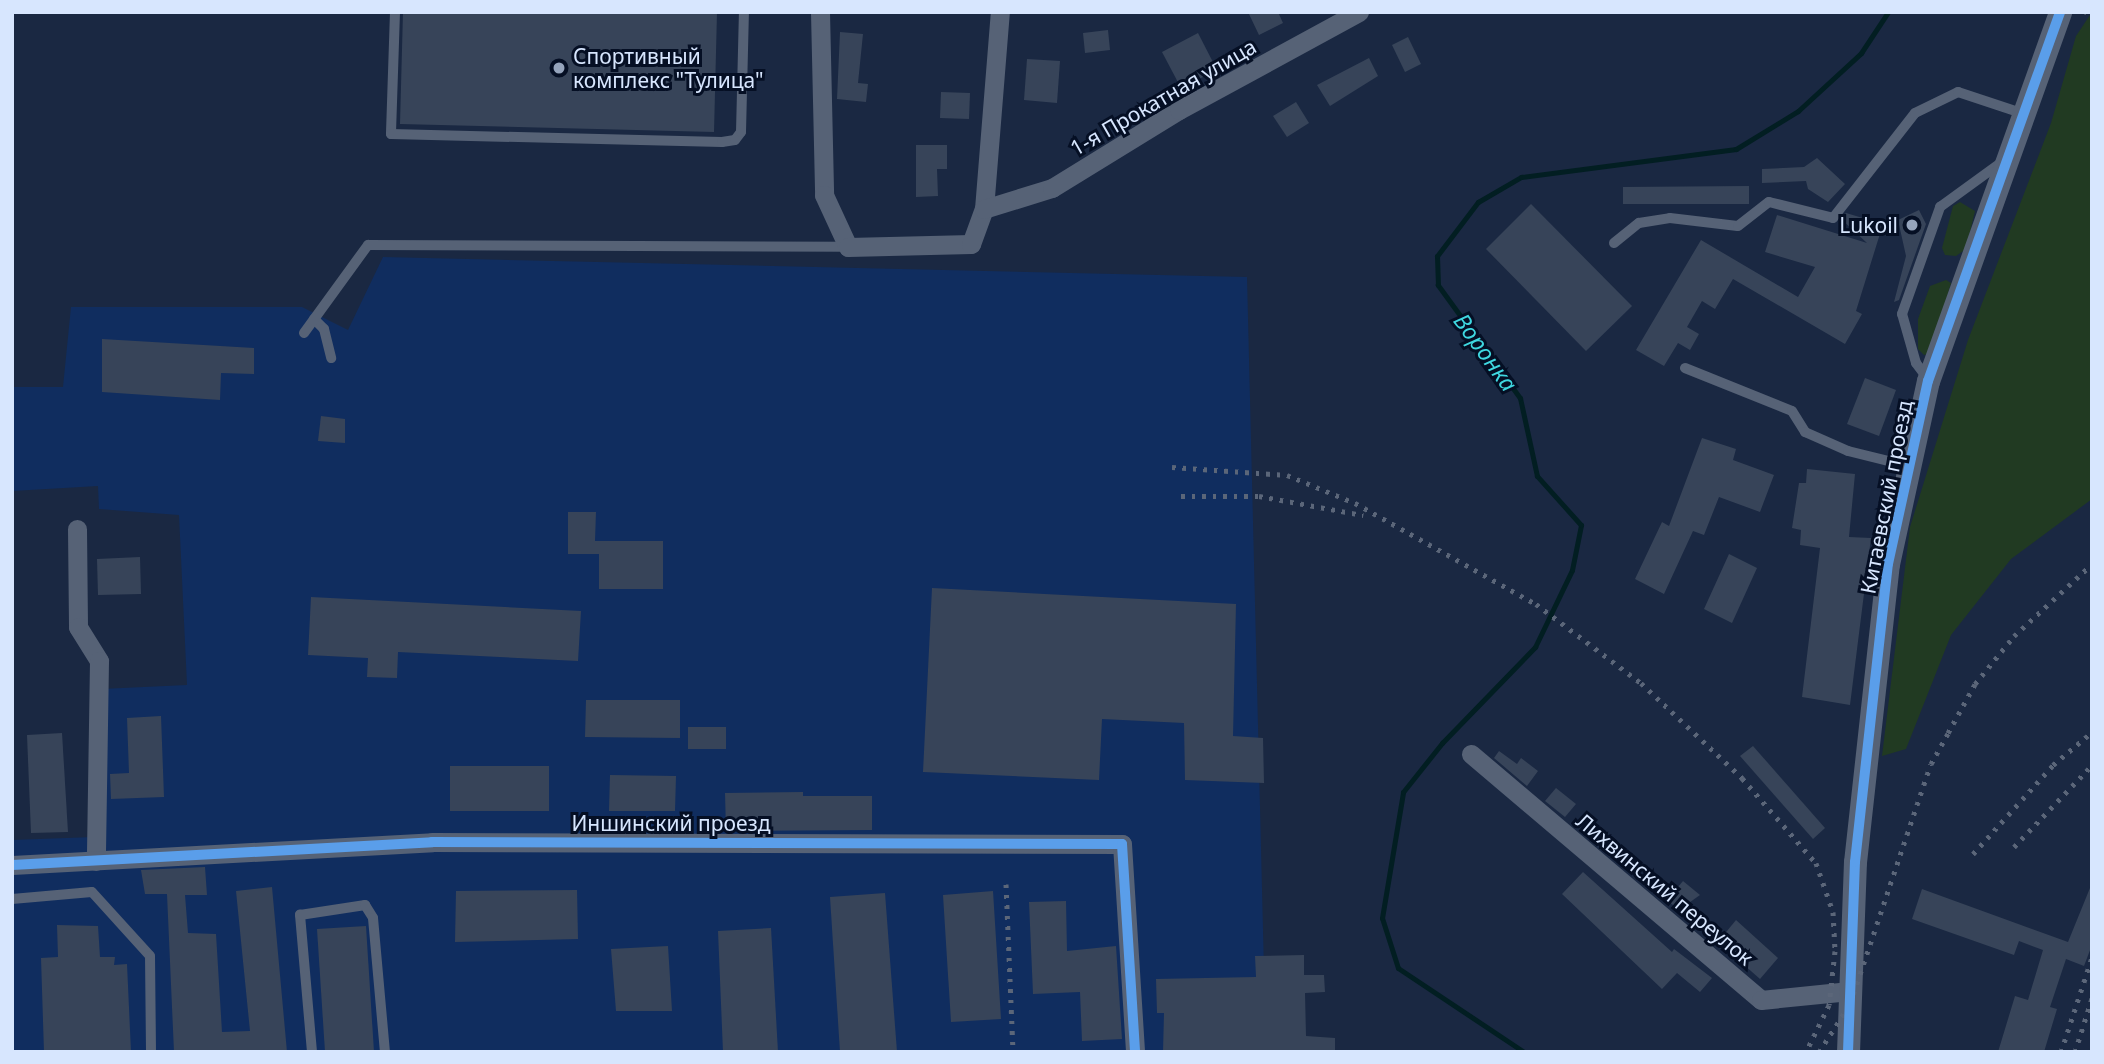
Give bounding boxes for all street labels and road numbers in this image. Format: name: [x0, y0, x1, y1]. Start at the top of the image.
street label: 1-я Прокатная улица: [1065, 33, 1261, 161]
street label: Китаевский проезд: [1855, 398, 1917, 596]
street label: Лихвинский переулок: [1572, 808, 1758, 970]
street label: Иншинский проезд: [571, 810, 771, 836]

